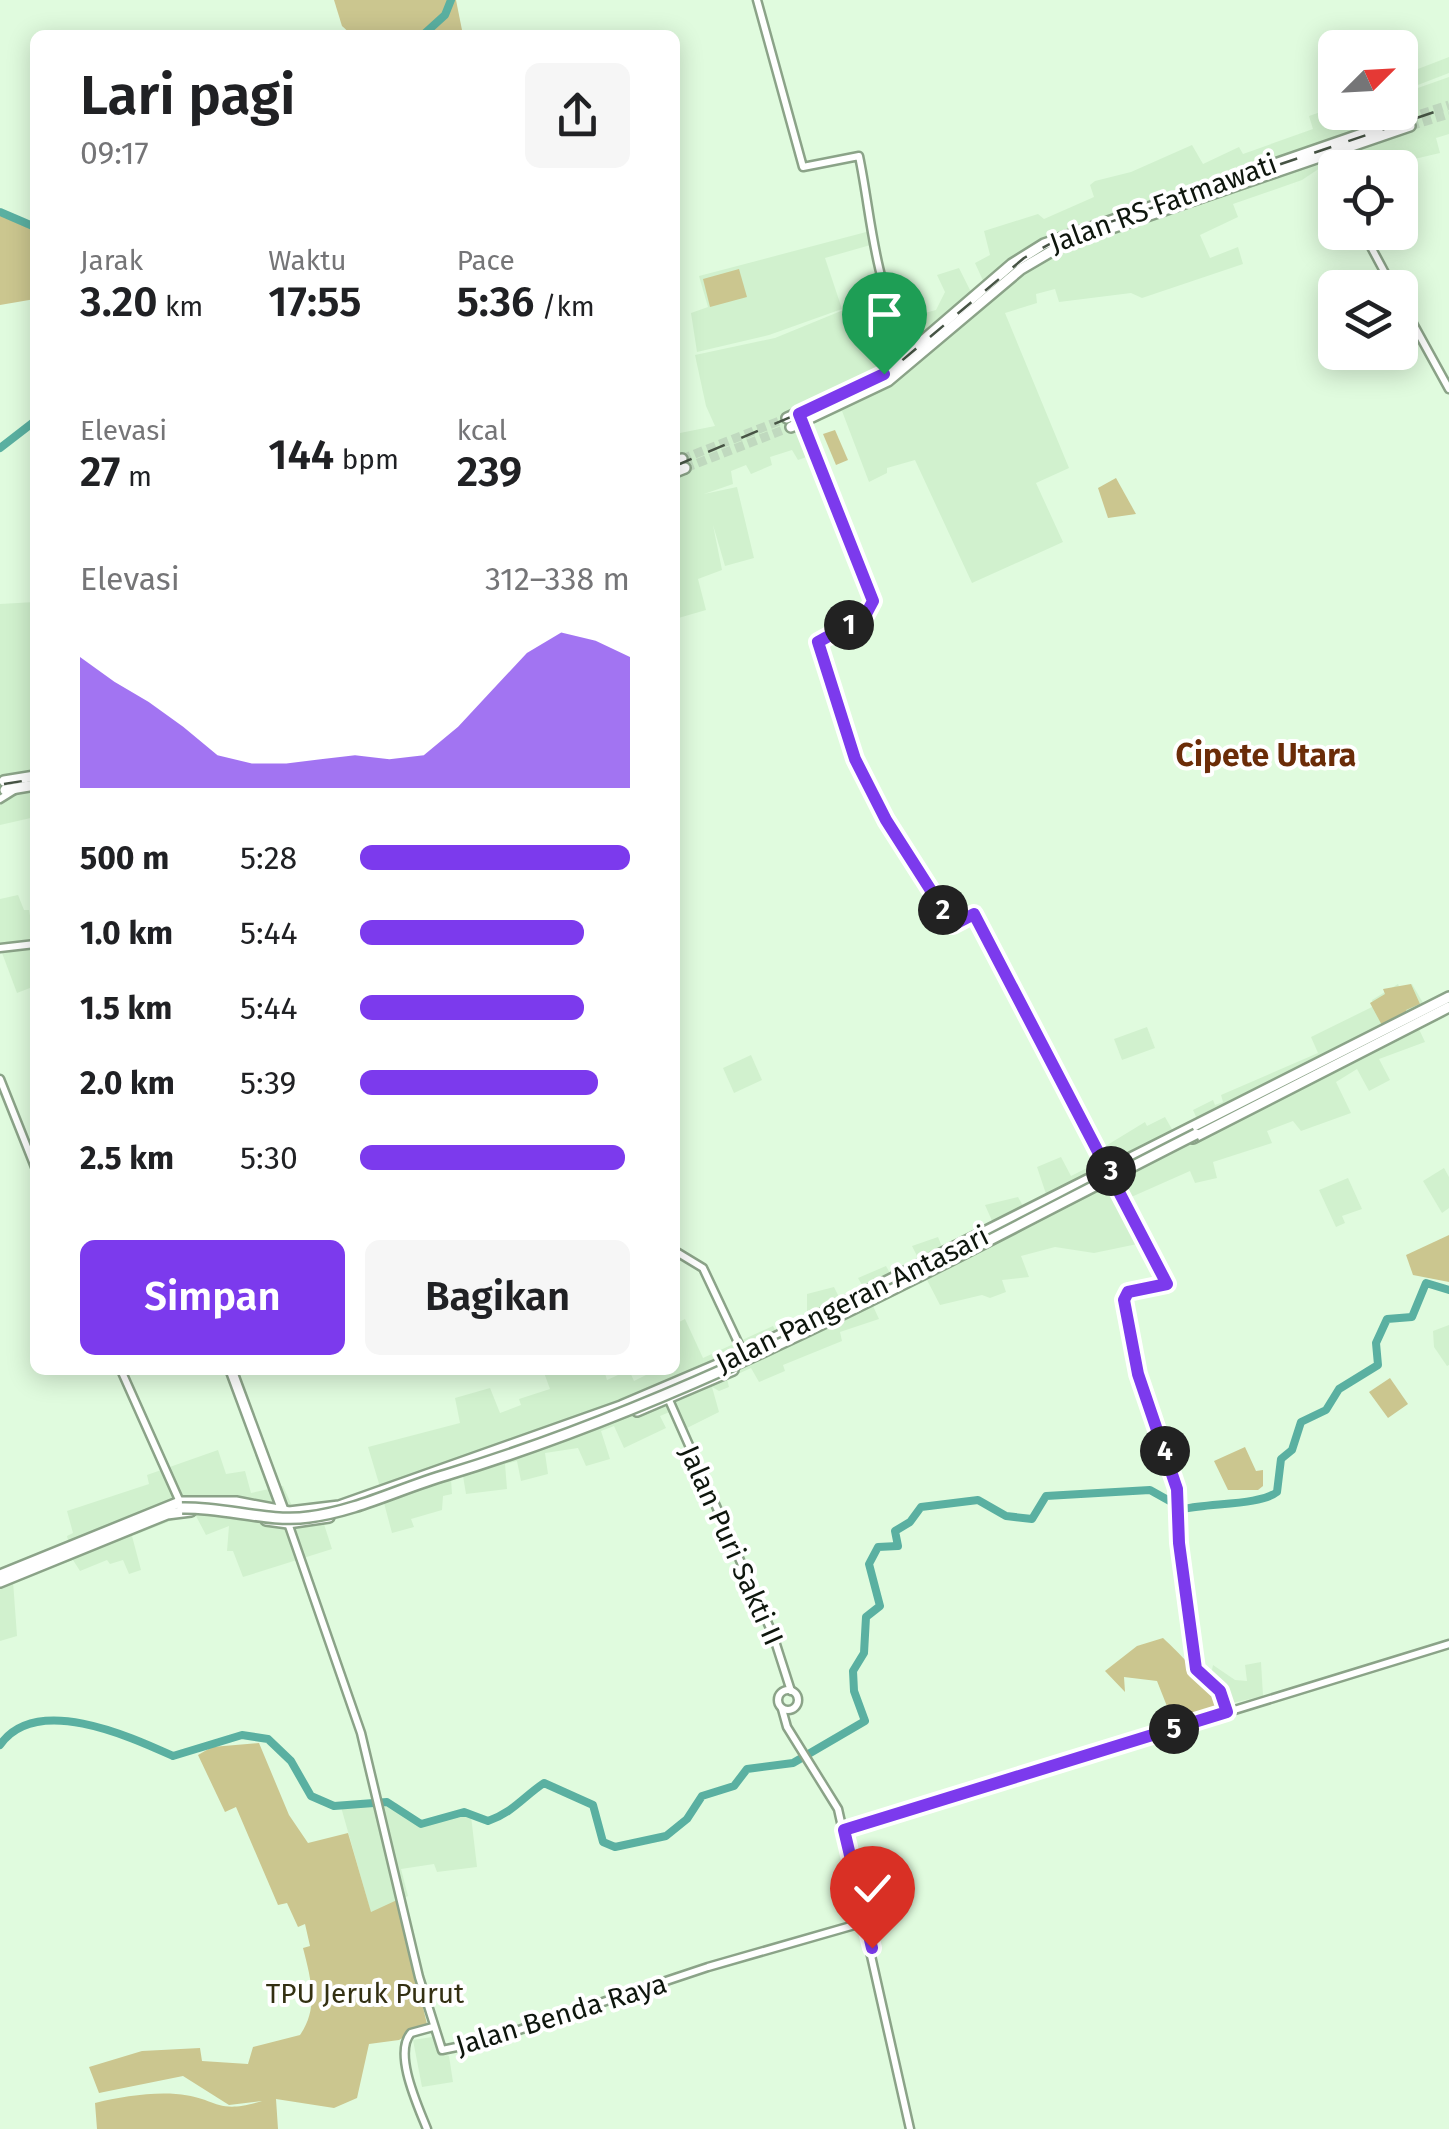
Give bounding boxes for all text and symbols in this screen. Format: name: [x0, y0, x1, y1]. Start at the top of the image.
north arrow: [1318, 30, 1418, 130]
map controls: [1318, 30, 1418, 370]
text: Lari pagi: [80, 63, 296, 129]
button: share: [525, 63, 630, 168]
text: 09:17: [80, 134, 149, 172]
street label: Jalan RS Fatmawati: [1045, 147, 1281, 260]
button: locate: [1318, 150, 1418, 250]
text: Jarak: [80, 244, 143, 277]
text: Waktu: [268, 244, 347, 277]
text: Pace: [457, 244, 515, 277]
button: layers: [1318, 270, 1418, 370]
pin: [842, 272, 927, 375]
text: 3.20: [80, 277, 158, 327]
text: 17:55: [268, 277, 361, 327]
text: 5:36: [457, 277, 534, 327]
icon: arrive: [857, 287, 912, 342]
text: km: [158, 290, 203, 323]
text: /km: [534, 290, 595, 323]
text: Elevasi: [80, 414, 167, 447]
text: kcal: [457, 414, 507, 447]
text: 144: [268, 430, 334, 480]
text: bpm: [334, 443, 399, 476]
text: 27: [80, 447, 121, 497]
text: 239: [457, 447, 522, 497]
text: m: [121, 460, 152, 493]
text: Elevasi: [80, 560, 180, 598]
text: 312–338 m: [485, 560, 630, 598]
pin: 1: [824, 600, 874, 650]
text: 1: [843, 608, 856, 641]
district label: Cipete Utara: [1176, 736, 1356, 774]
text: 500 m: [80, 839, 169, 877]
text: 5:28: [240, 839, 297, 877]
pin: 2: [918, 885, 968, 935]
text: 2: [936, 893, 950, 926]
text: 1.0 km: [80, 914, 173, 952]
text: 5:44: [240, 914, 298, 952]
text: 1.5 km: [80, 989, 172, 1027]
text: 5:44: [240, 989, 298, 1027]
text: 2.0 km: [80, 1064, 175, 1102]
text: 5:39: [240, 1064, 296, 1102]
text: 2.5 km: [80, 1139, 174, 1177]
text: 5:30: [240, 1139, 298, 1177]
pin: 3: [1086, 1146, 1136, 1196]
text: 3: [1104, 1154, 1118, 1187]
street label: Jalan Pangeran Antasari: [710, 1219, 994, 1380]
button: Simpan: [80, 1240, 345, 1355]
button: Bagikan: [365, 1240, 630, 1355]
pin: 4: [1140, 1426, 1190, 1476]
text: 4: [1157, 1434, 1173, 1467]
street label: Jalan Puri Sakti II: [673, 1440, 790, 1650]
pin: 5: [1149, 1704, 1199, 1754]
text: 5: [1166, 1712, 1182, 1745]
pin: [830, 1846, 915, 1949]
icon: check: [845, 1861, 900, 1916]
street label: Jalan Benda Raya: [452, 1967, 671, 2062]
park label: TPU Jeruk Purut: [266, 1977, 465, 2010]

